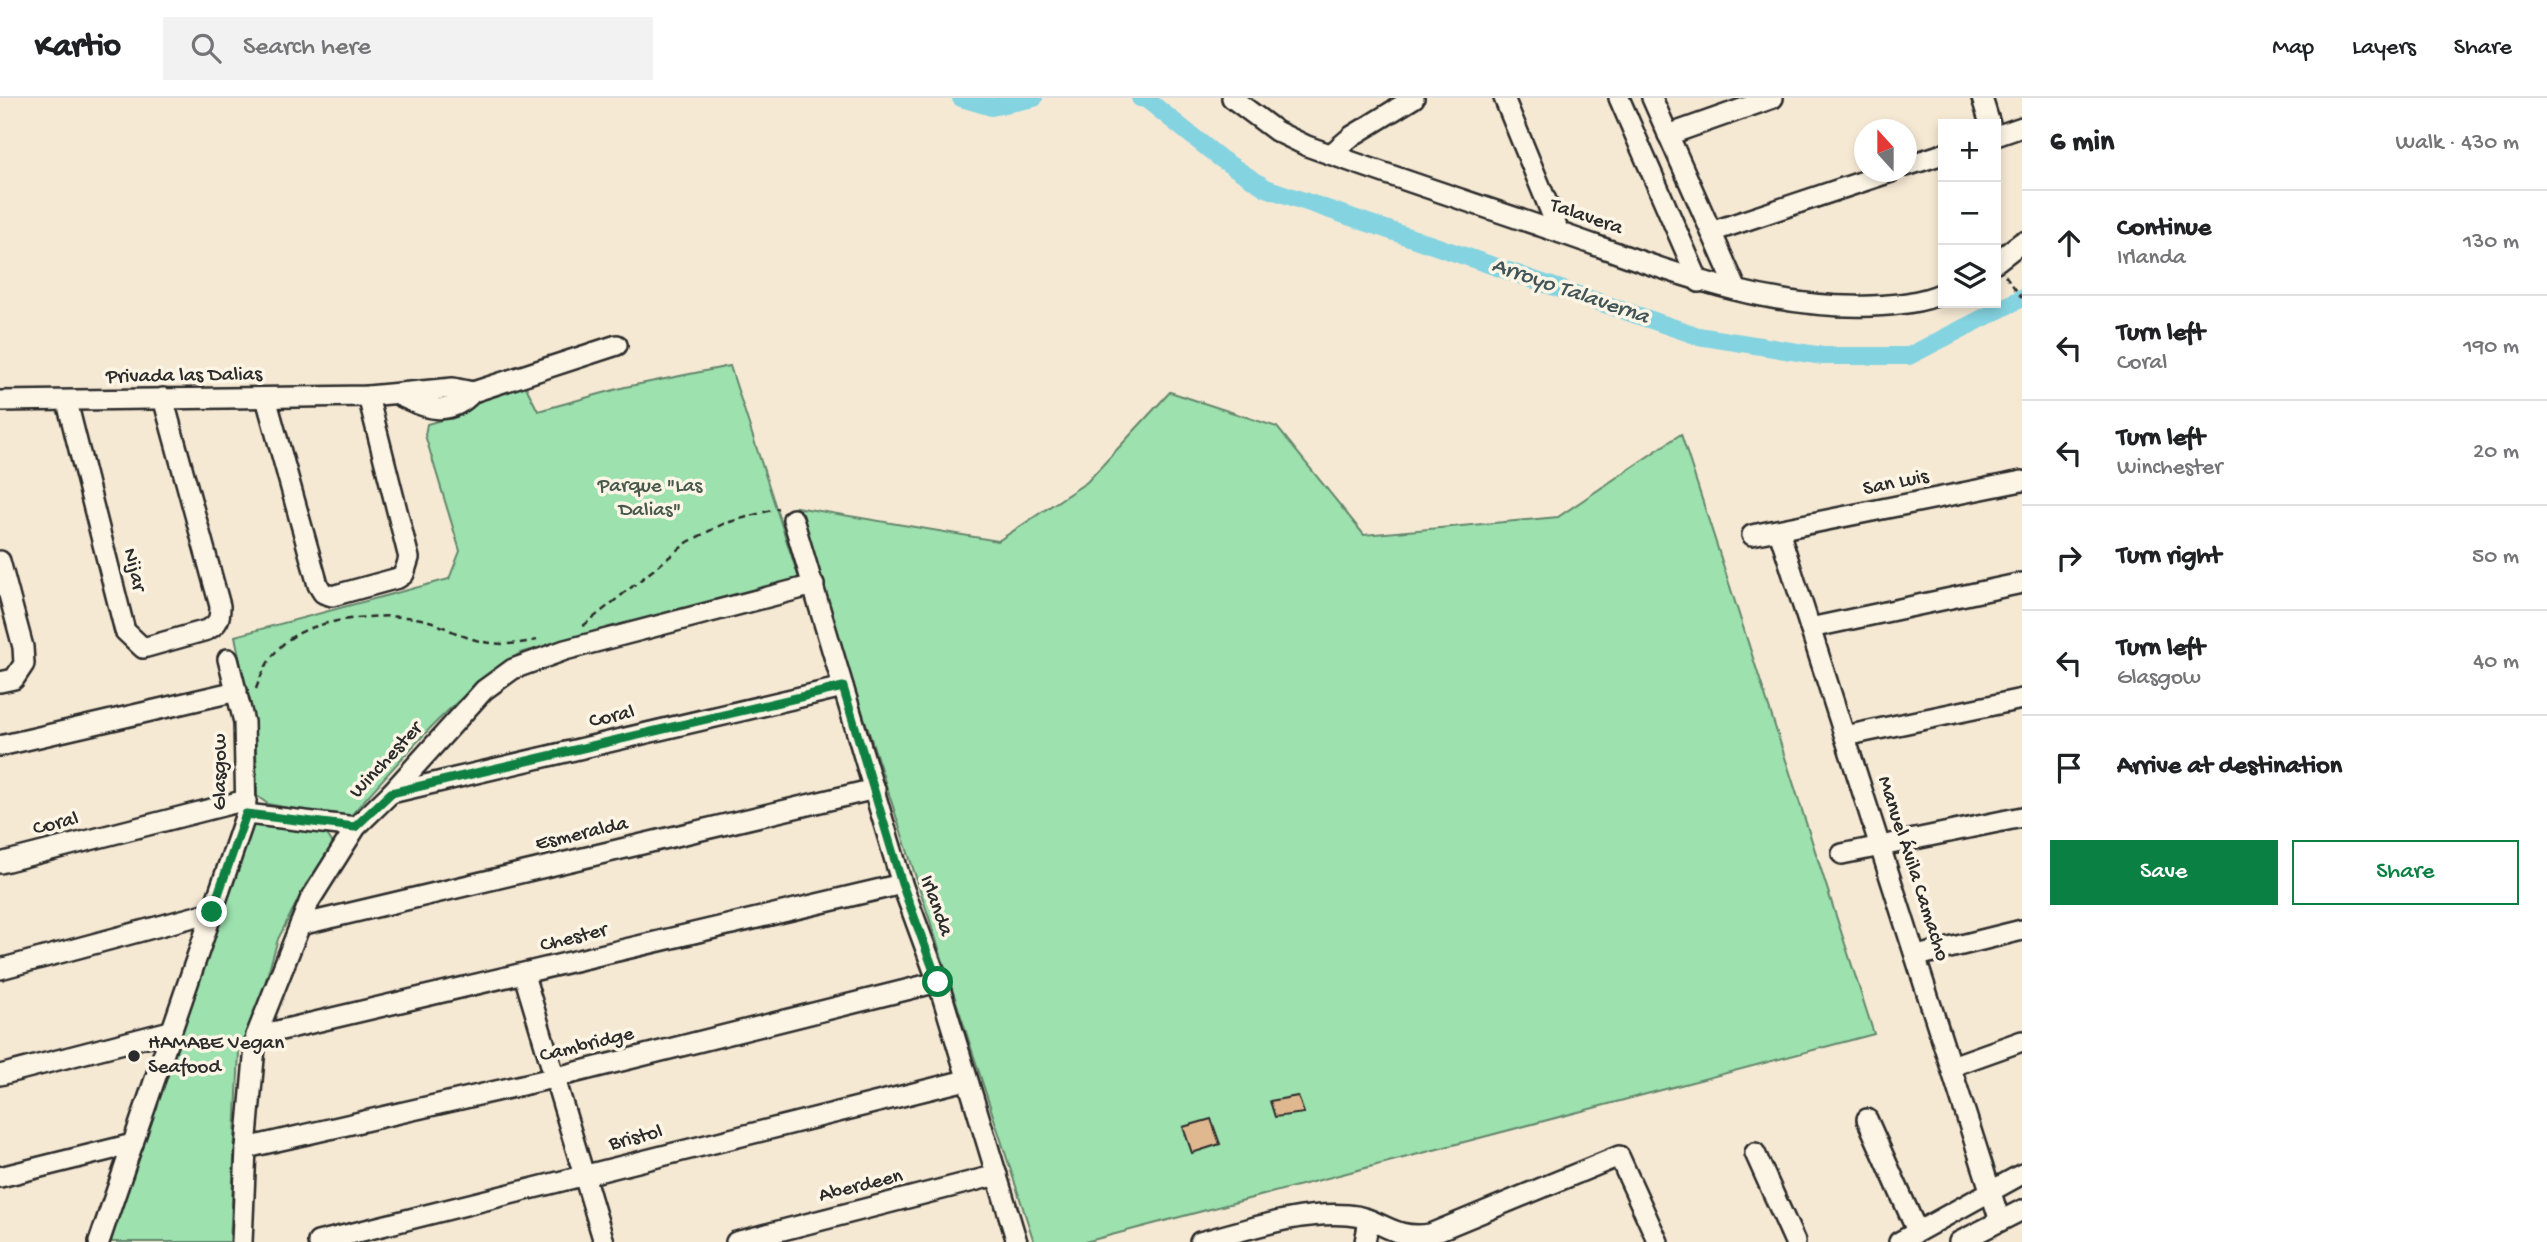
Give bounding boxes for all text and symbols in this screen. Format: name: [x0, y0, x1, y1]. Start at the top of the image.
search box: [163, 17, 653, 80]
text: Kartio: [35, 29, 121, 67]
icon: search: [187, 29, 225, 67]
text: Search here: [243, 33, 371, 64]
text: Map: [2272, 34, 2314, 63]
text: Layers: [2352, 34, 2416, 63]
text: Share: [2454, 34, 2512, 63]
north arrow: [1854, 119, 1917, 182]
map controls: [1938, 119, 2001, 308]
button: +: [1938, 119, 2001, 182]
text: 6 min: [2050, 126, 2114, 161]
text: Walk · 430 m: [2396, 130, 2519, 157]
button: −: [1938, 182, 2001, 245]
street label: Talavera: [1545, 194, 1627, 242]
text: Continue: [2117, 214, 2211, 245]
icon: ahead: [2050, 224, 2088, 262]
text: 130 m: [2463, 229, 2519, 256]
button: layers: [1938, 245, 2001, 308]
text: Irlanda: [2117, 245, 2186, 272]
water label: Arroyo Talaverna: [1488, 253, 1653, 332]
text: Turn left: [2117, 319, 2205, 350]
icon: left: [2050, 329, 2088, 367]
text: 190 m: [2463, 334, 2519, 361]
text: Coral: [2117, 350, 2167, 377]
street label: Privada las Dalias: [105, 363, 264, 391]
text: Turn left: [2117, 424, 2205, 455]
icon: left: [2050, 434, 2088, 472]
text: 20 m: [2473, 439, 2519, 466]
text: Winchester: [2117, 455, 2222, 482]
street label: San Luis: [1861, 465, 1932, 503]
park label: Parque "Las Dalias": [597, 475, 704, 524]
icon: right: [2050, 539, 2088, 577]
text: Turn right: [2117, 542, 2221, 573]
text: 50 m: [2472, 544, 2519, 571]
street label: Nijar: [116, 546, 151, 596]
text: Turn left: [2117, 634, 2205, 665]
icon: left: [2050, 644, 2088, 682]
text: 40 m: [2473, 649, 2519, 676]
text: Glasgow: [2117, 665, 2201, 692]
street label: Coral: [587, 701, 637, 735]
street label: Winchester: [345, 716, 430, 805]
street label: Glasgow: [209, 733, 234, 810]
icon: arrive: [2050, 749, 2088, 787]
text: Arrive at destination: [2117, 752, 2342, 783]
street label: Manuel Ávila Camacho: [1870, 773, 1955, 965]
street label: Coral: [31, 807, 81, 843]
street label: Esmeralda: [533, 812, 632, 858]
button: Save: [2050, 840, 2278, 905]
button: Share: [2292, 840, 2519, 905]
street label: Irlanda: [913, 872, 958, 941]
route end: [196, 896, 227, 927]
street label: Chester: [538, 918, 612, 959]
route start: [922, 966, 953, 997]
street label: Cambridge: [537, 1022, 638, 1070]
place label: HAMABE Vegan Seafood: [148, 1032, 284, 1081]
marker: HAMABE Vegan Seafood: [126, 1048, 142, 1064]
street label: Bristol: [606, 1120, 665, 1158]
street label: Aberdeen: [816, 1164, 906, 1209]

